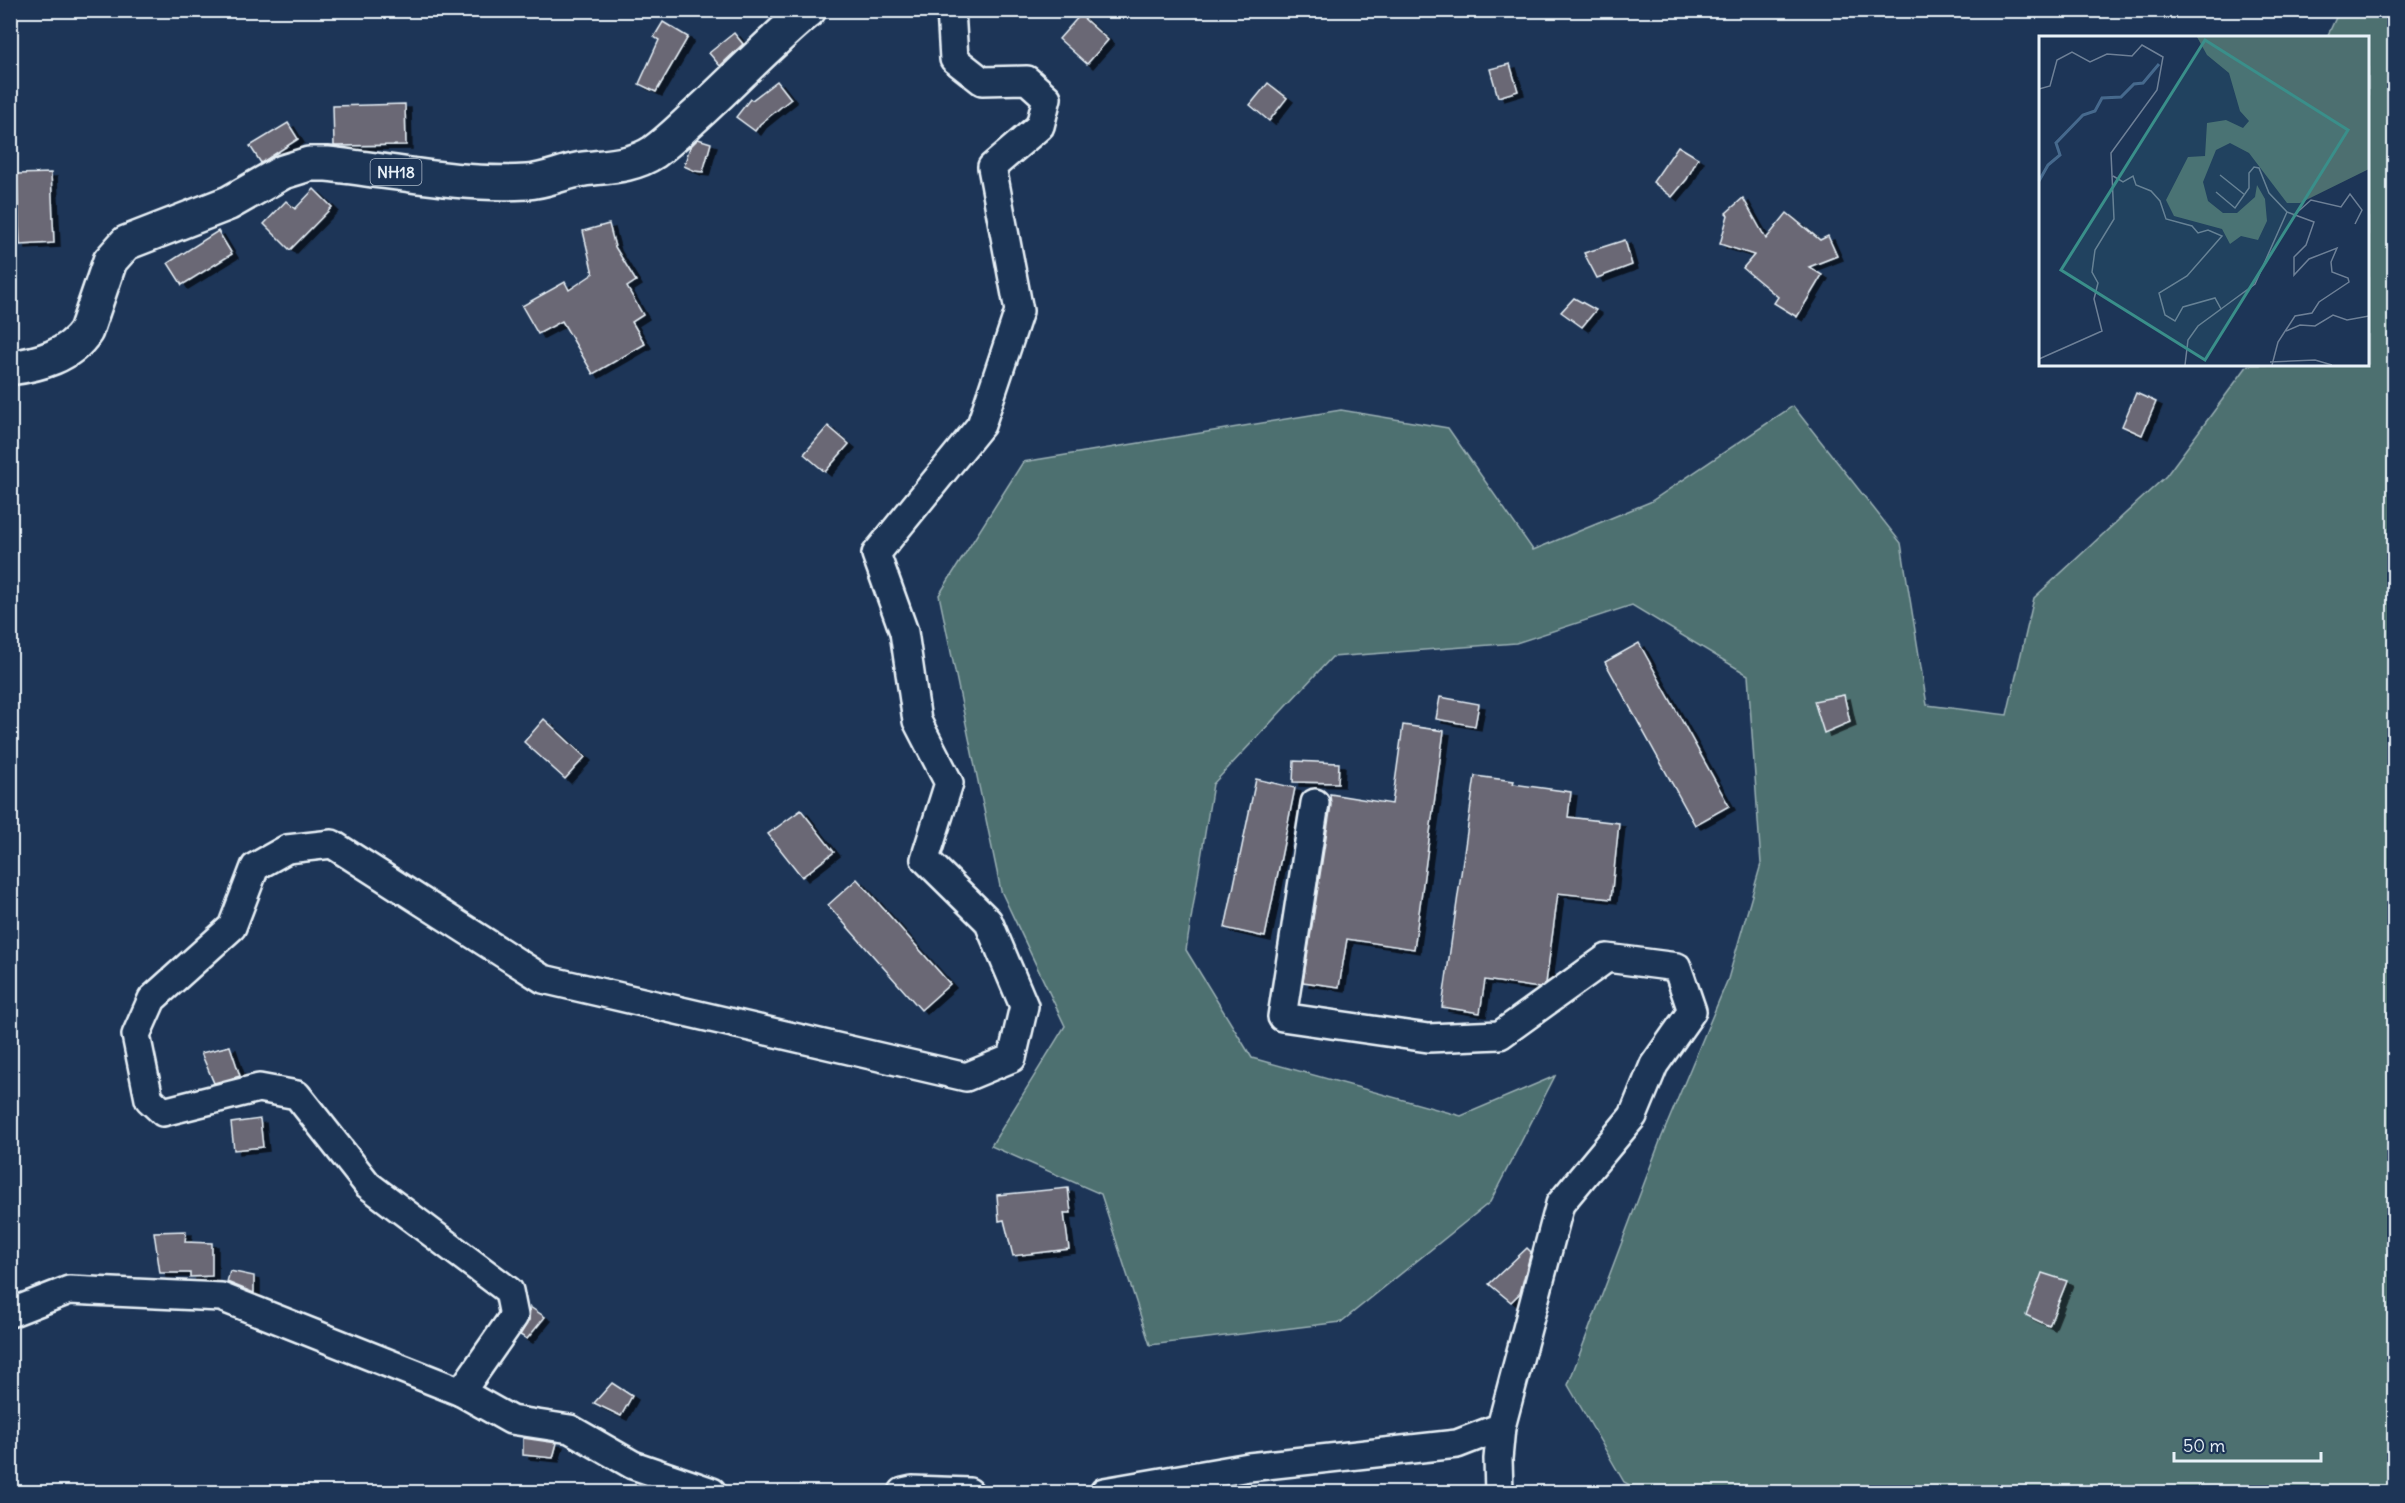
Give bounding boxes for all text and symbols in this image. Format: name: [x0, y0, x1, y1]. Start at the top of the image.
inset map: [2039, 36, 2369, 366]
road number: NH18: [370, 159, 422, 185]
scale bar: [2174, 1425, 2321, 1463]
text: 50 m: [2183, 1434, 2225, 1457]

